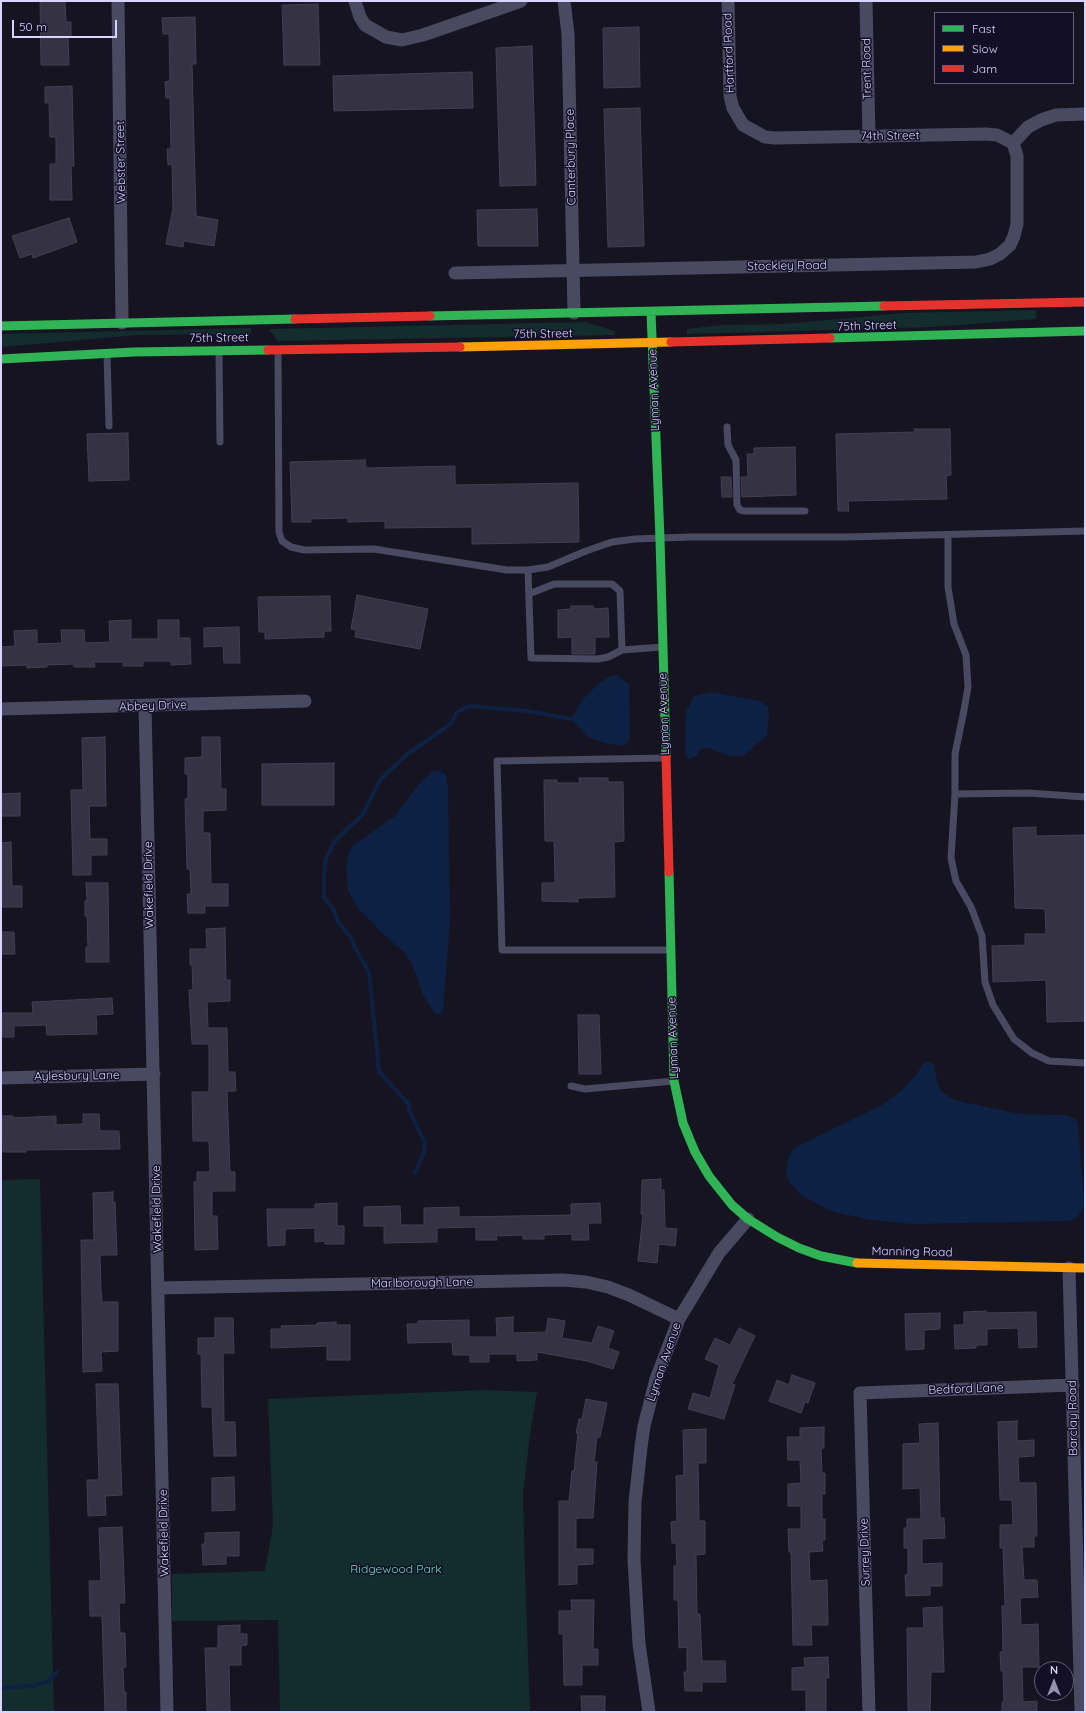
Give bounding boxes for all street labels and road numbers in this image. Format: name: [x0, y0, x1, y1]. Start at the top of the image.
street label: Hartford Road: [720, 13, 738, 93]
street label: Trent Road: [859, 38, 875, 100]
street label: Canterbury Place: [563, 109, 579, 205]
street label: Webster Street: [113, 121, 129, 203]
street label: 74th Street: [860, 128, 920, 144]
street label: Stockley Road: [747, 258, 827, 274]
street label: 75th Street: [837, 318, 897, 334]
street label: 75th Street: [513, 326, 573, 342]
street label: 75th Street: [189, 330, 249, 346]
street label: Lyman Avenue: [645, 349, 663, 431]
street label: Lyman Avenue: [655, 673, 673, 755]
street label: Abbey Drive: [119, 698, 187, 714]
street label: Wakefield Drive: [141, 841, 157, 929]
street label: Lyman Avenue: [664, 997, 682, 1079]
street label: Aylesbury Lane: [34, 1068, 120, 1084]
street label: Wakefield Drive: [149, 1165, 165, 1253]
street label: Manning Road: [871, 1244, 953, 1260]
street label: Marlborough Lane: [371, 1275, 473, 1291]
street label: Lyman Avenue: [644, 1321, 684, 1403]
street label: Bedford Lane: [928, 1380, 1004, 1398]
street label: Barclay Road: [1065, 1380, 1081, 1456]
street label: Wakefield Drive: [156, 1489, 172, 1577]
street label: Surrey Drive: [857, 1518, 873, 1586]

